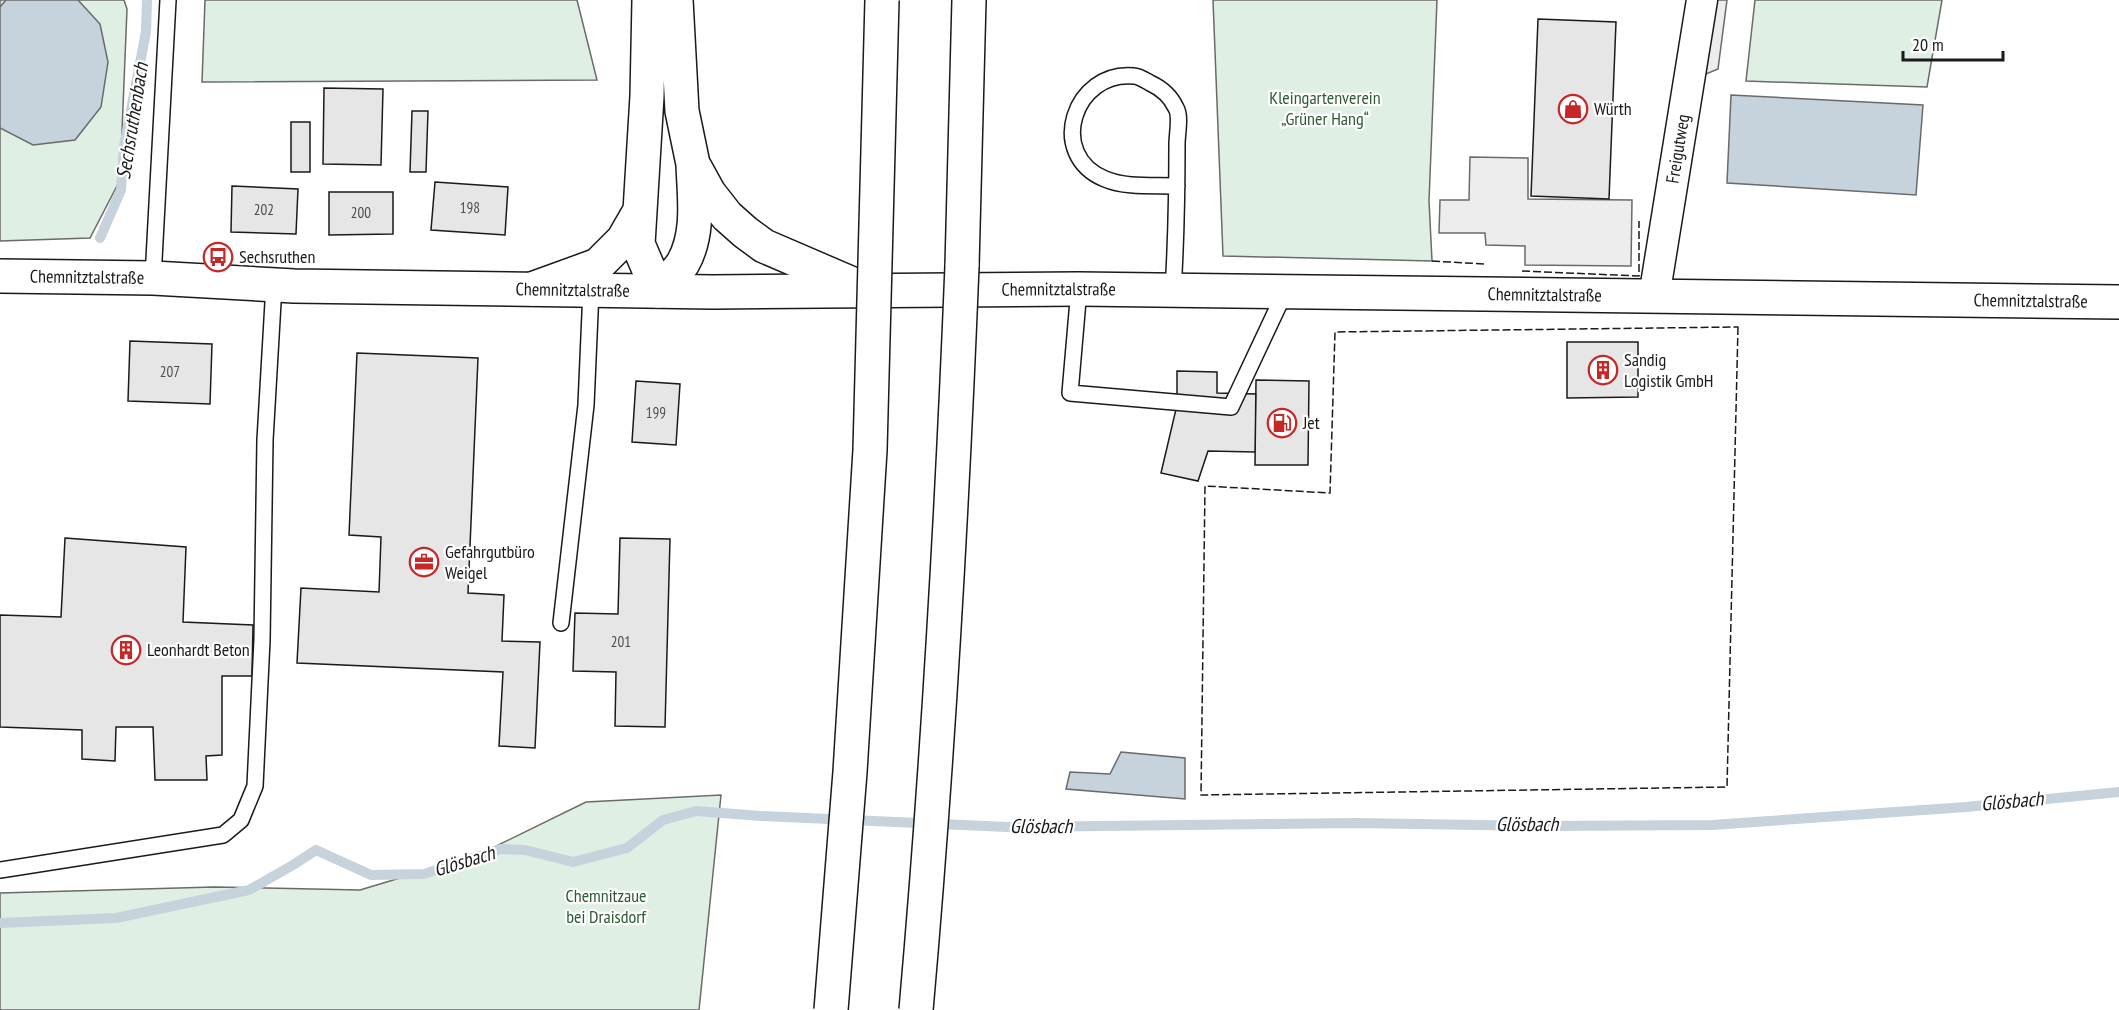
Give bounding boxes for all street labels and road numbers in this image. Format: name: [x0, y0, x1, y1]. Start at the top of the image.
street label: Freigutweg: [1661, 113, 1694, 185]
street label: Chemnitztalstraße: [30, 264, 144, 289]
street label: Chemnitztalstraße: [515, 277, 630, 302]
street label: Chemnitztalstraße: [1001, 277, 1116, 301]
street label: Chemnitztalstraße: [1487, 282, 1602, 307]
street label: Chemnitztalstraße: [1973, 288, 2088, 313]

